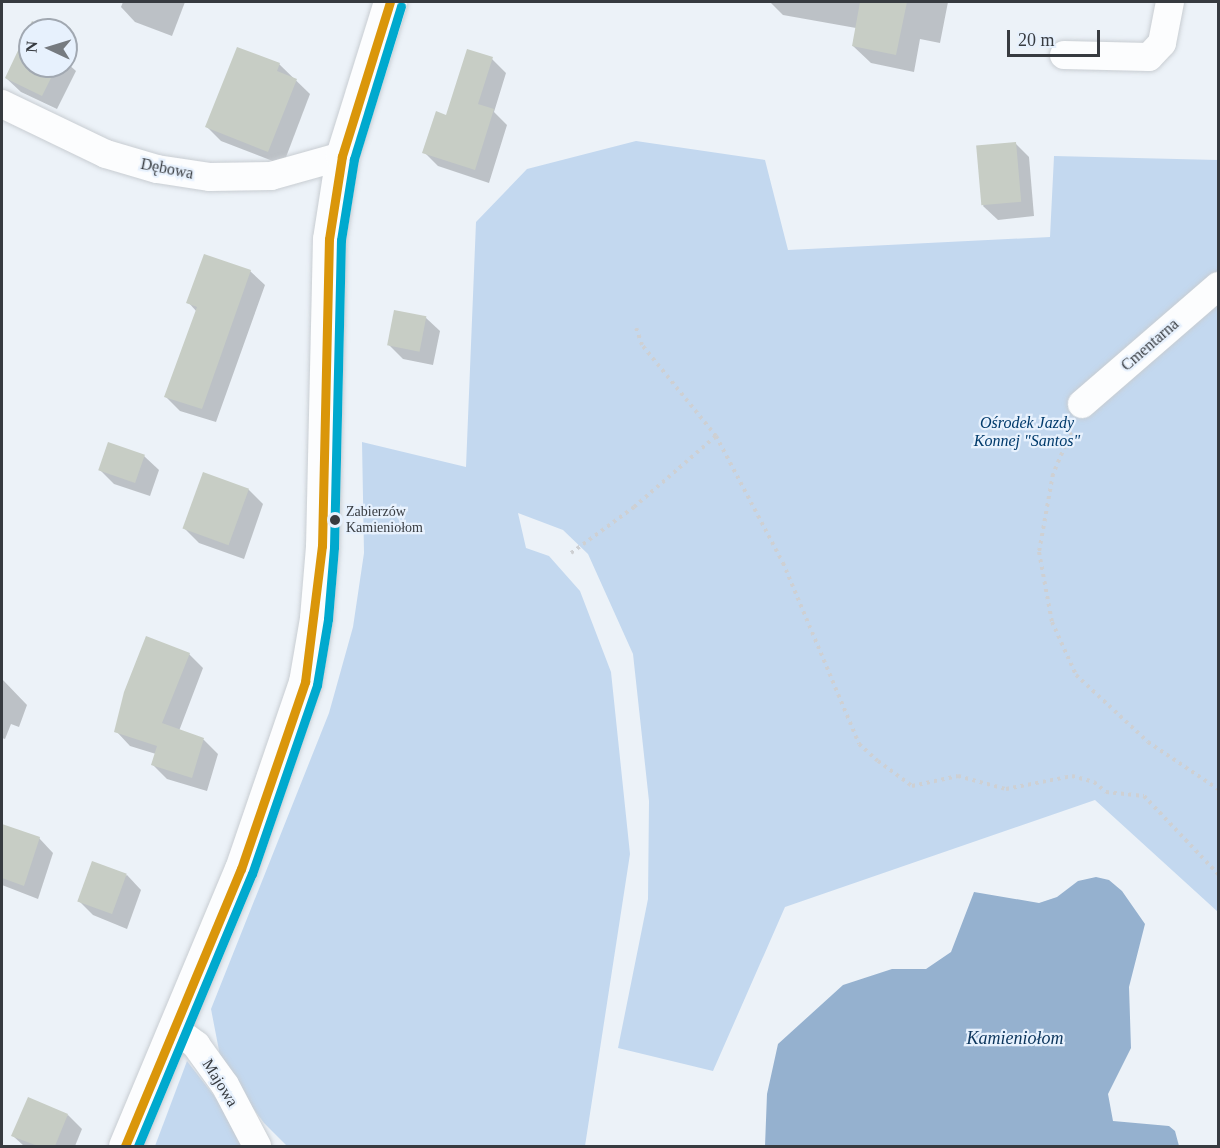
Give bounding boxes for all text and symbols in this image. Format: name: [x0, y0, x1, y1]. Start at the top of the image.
north arrow: [18, 18, 78, 78]
scale bar: [1010, 18, 1103, 56]
text: 20 m: [1018, 30, 1055, 50]
text: N: [23, 40, 40, 53]
street label: Dębowa: [139, 154, 195, 184]
street label: Cmentarna: [1117, 315, 1183, 375]
park label: Ośrodek Jazdy Konnej "Santos": [974, 413, 1080, 451]
place label: Zabierzów Kamieniołom: [346, 504, 423, 536]
marker: Zabierzów Kamieniołom: [329, 514, 341, 526]
water label: Kamieniołom: [967, 1027, 1063, 1049]
street label: Majowa: [198, 1056, 242, 1110]

